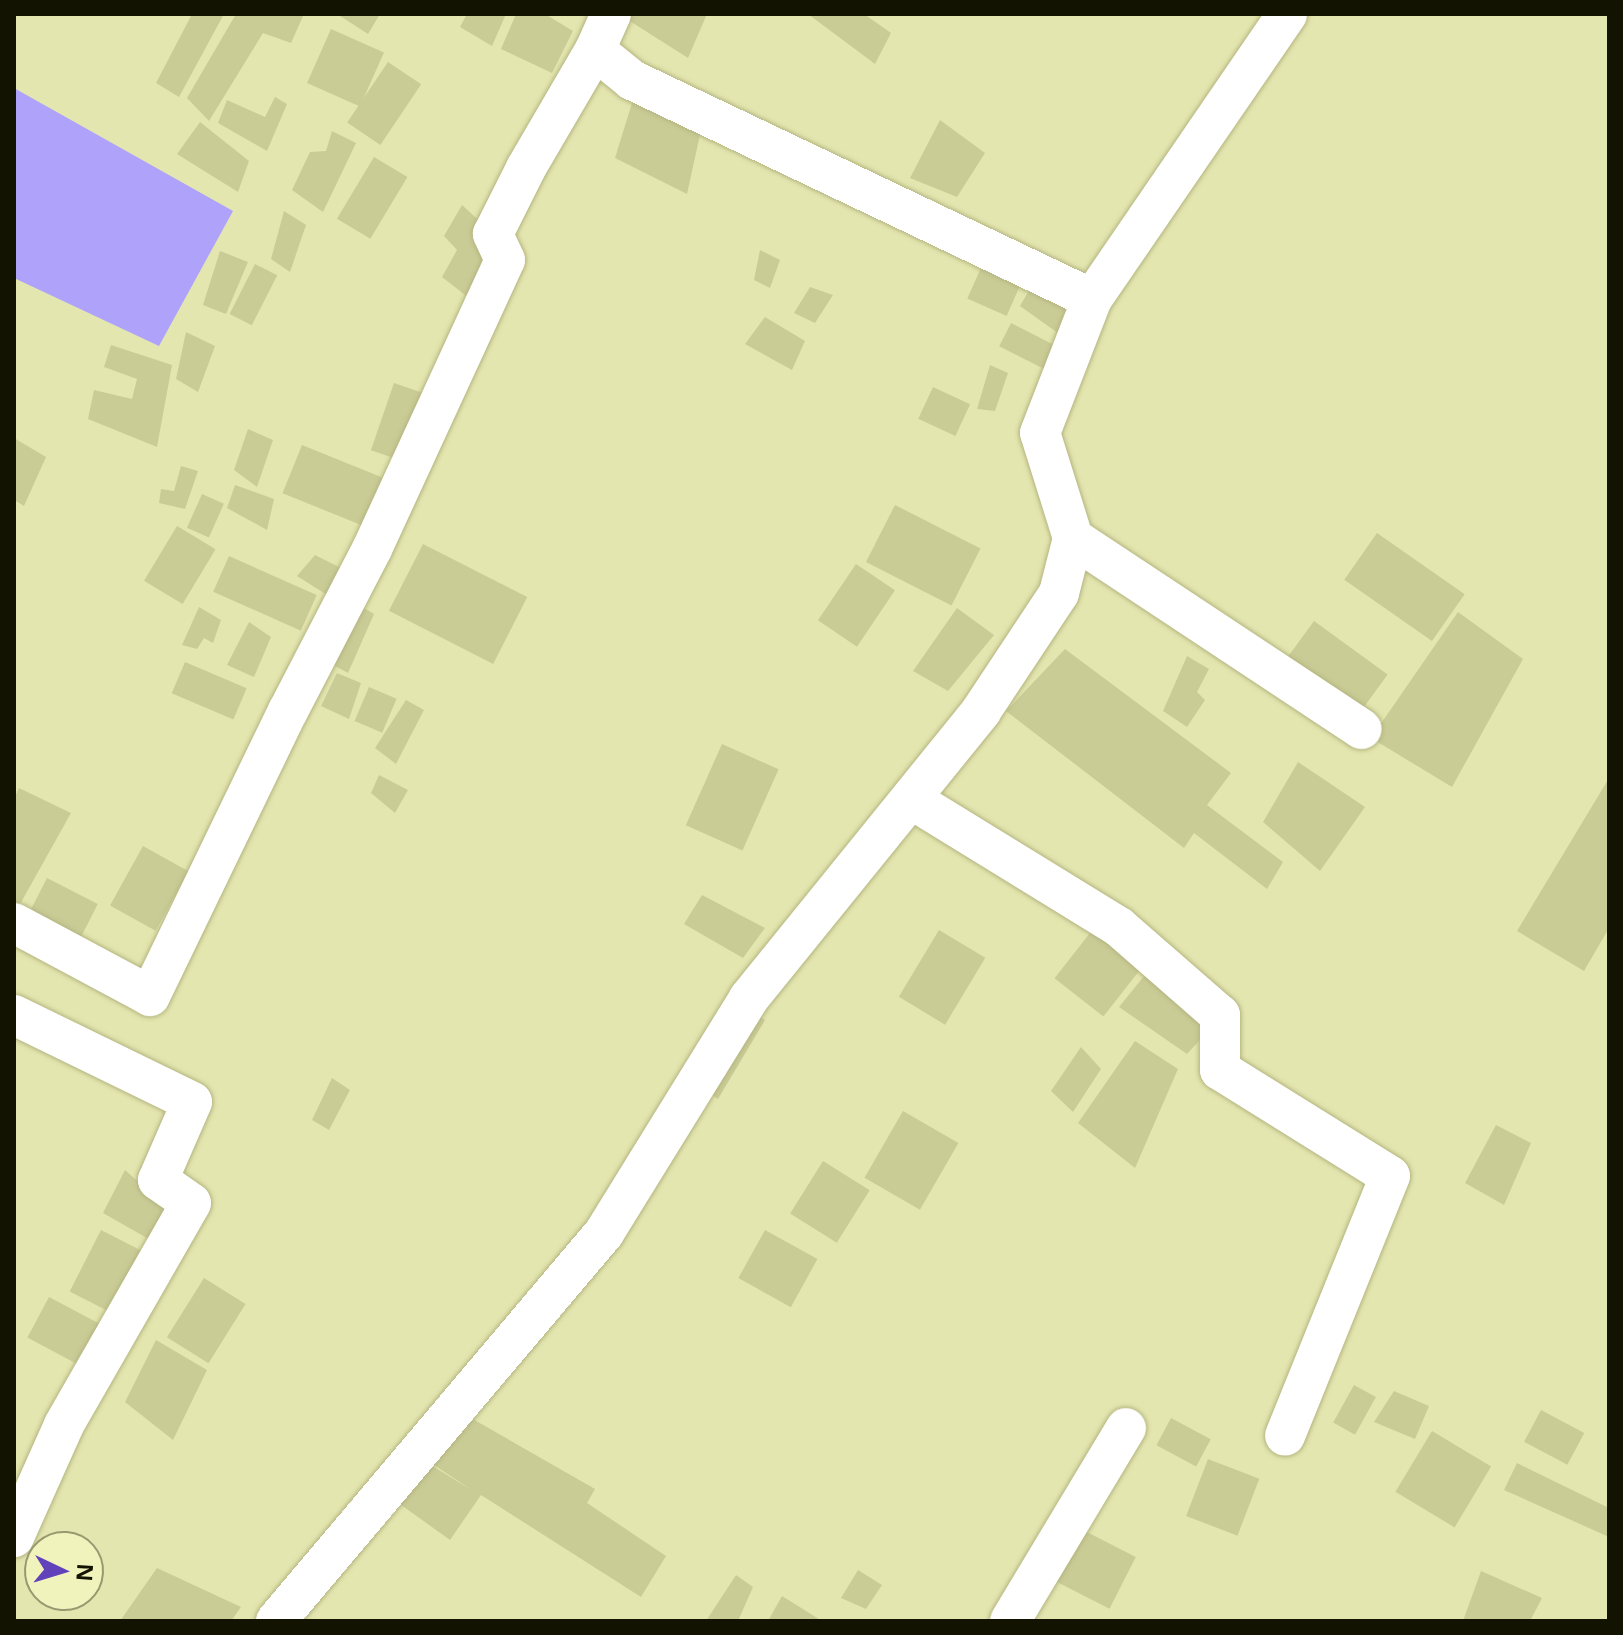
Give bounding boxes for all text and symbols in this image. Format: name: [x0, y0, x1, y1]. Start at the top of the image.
north arrow: [24, 1531, 104, 1611]
text: N: [70, 1563, 102, 1582]

